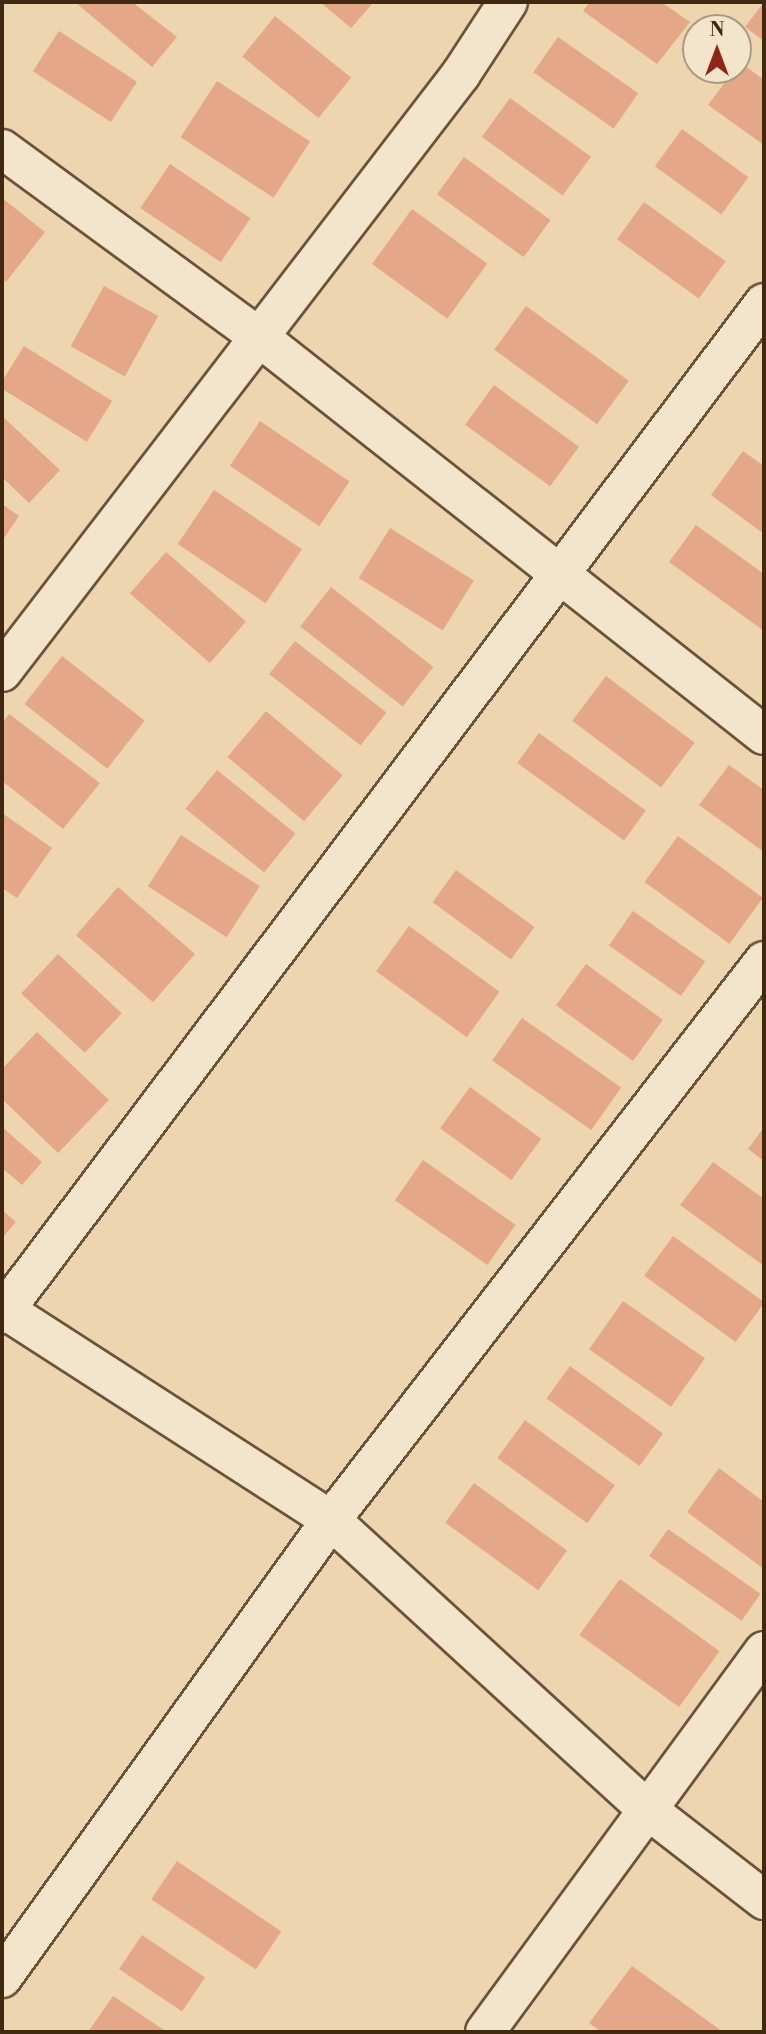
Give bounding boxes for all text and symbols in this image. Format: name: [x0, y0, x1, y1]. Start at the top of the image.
north arrow: [682, 14, 752, 84]
text: N: [709, 18, 725, 42]

